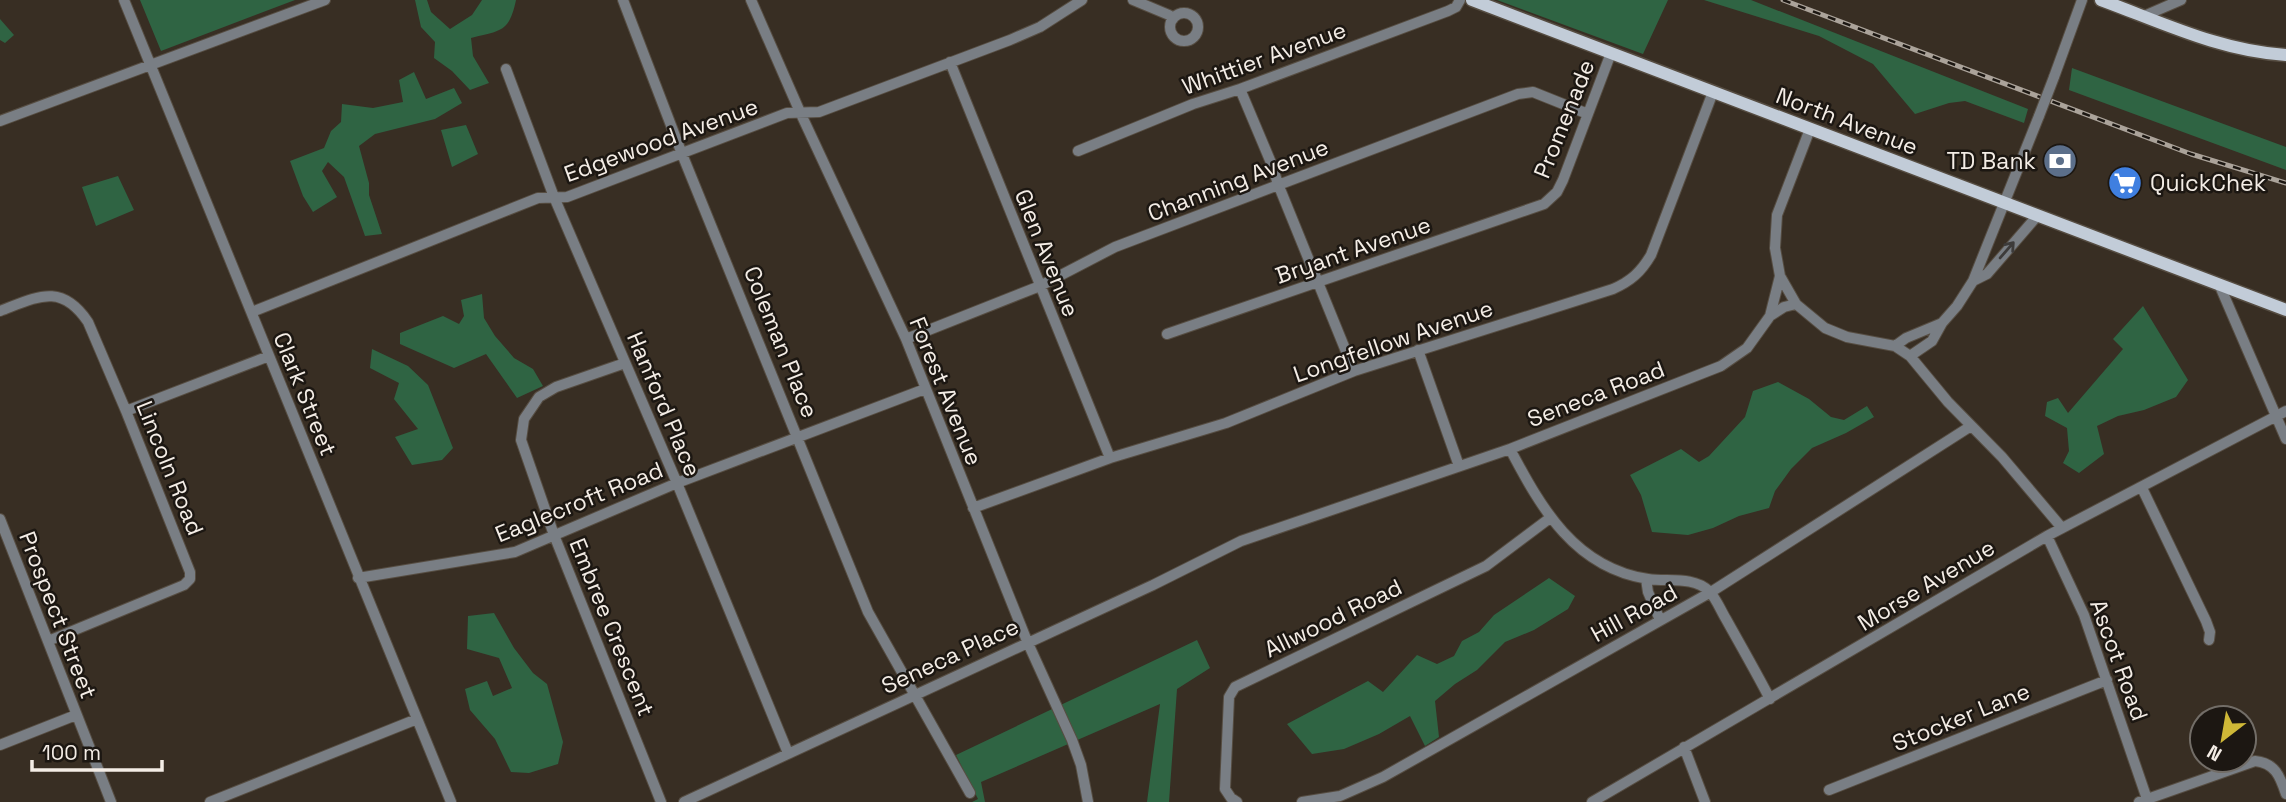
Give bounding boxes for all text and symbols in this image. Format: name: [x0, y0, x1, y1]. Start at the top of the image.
street label: Whittier Avenue: [1178, 14, 1350, 102]
street label: Promenade: [1527, 55, 1601, 183]
street label: North Avenue: [1772, 80, 1922, 162]
street label: Edgewood Avenue: [560, 91, 762, 189]
street label: Channing Avenue: [1143, 132, 1333, 228]
bank icon: TD Bank: [2041, 142, 2079, 180]
place label: TD Bank: [1946, 146, 2036, 176]
supermarket icon: QuickChek: [2106, 164, 2144, 202]
place label: QuickChek: [2150, 168, 2266, 198]
street label: Glen Avenue: [1008, 185, 1086, 321]
street label: Bryant Avenue: [1271, 209, 1435, 291]
one-way arrow: [1999, 242, 2015, 260]
street label: Coleman Place: [737, 262, 825, 422]
street label: Longfellow Avenue: [1289, 293, 1497, 389]
street label: Forest Avenue: [903, 312, 989, 470]
street label: Hanford Place: [620, 327, 708, 481]
street label: Clark Street: [267, 328, 343, 460]
street label: Seneca Road: [1523, 354, 1669, 434]
street label: Lincoln Road: [129, 396, 211, 540]
street label: Eaglecroft Road: [491, 455, 667, 549]
street label: Prospect Street: [12, 527, 104, 703]
street label: Morse Avenue: [1852, 532, 2000, 638]
street label: Embree Crescent: [563, 534, 661, 720]
street label: Allwood Road: [1259, 572, 1407, 664]
street label: Hill Road: [1585, 577, 1683, 649]
street label: Ascot Road: [2083, 595, 2155, 725]
street label: Seneca Place: [877, 611, 1023, 701]
street label: Stocker Lane: [1888, 676, 2034, 758]
north arrow: [2188, 704, 2258, 774]
scale bar: [32, 728, 161, 772]
text: 100 m: [42, 739, 101, 766]
text: N: [2203, 739, 2226, 767]

